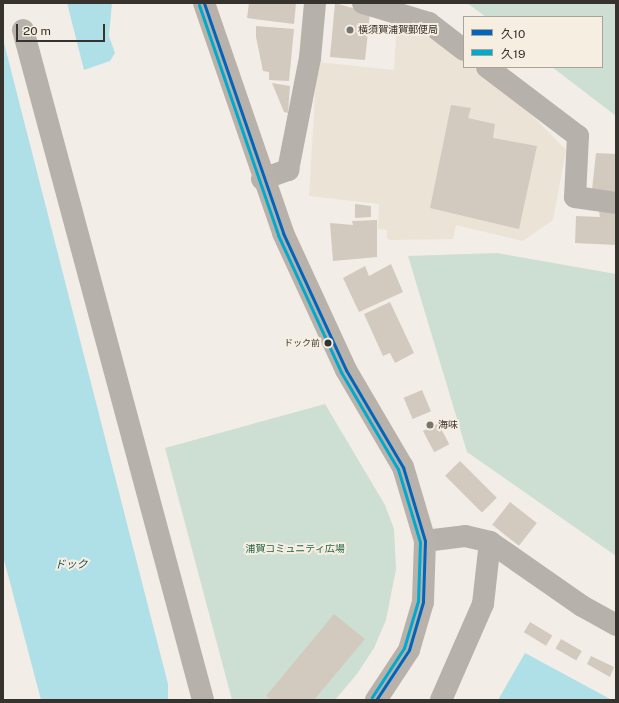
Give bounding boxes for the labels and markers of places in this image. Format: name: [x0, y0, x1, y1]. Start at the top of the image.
place label: 横須賀浦賀郵便局: [358, 24, 438, 36]
marker: 横須賀浦賀郵便局: [345, 25, 355, 35]
place label: ドック前: [284, 338, 320, 348]
marker: ドック前: [323, 338, 333, 348]
place label: 海味: [438, 419, 458, 431]
marker: 海味: [425, 420, 435, 430]

